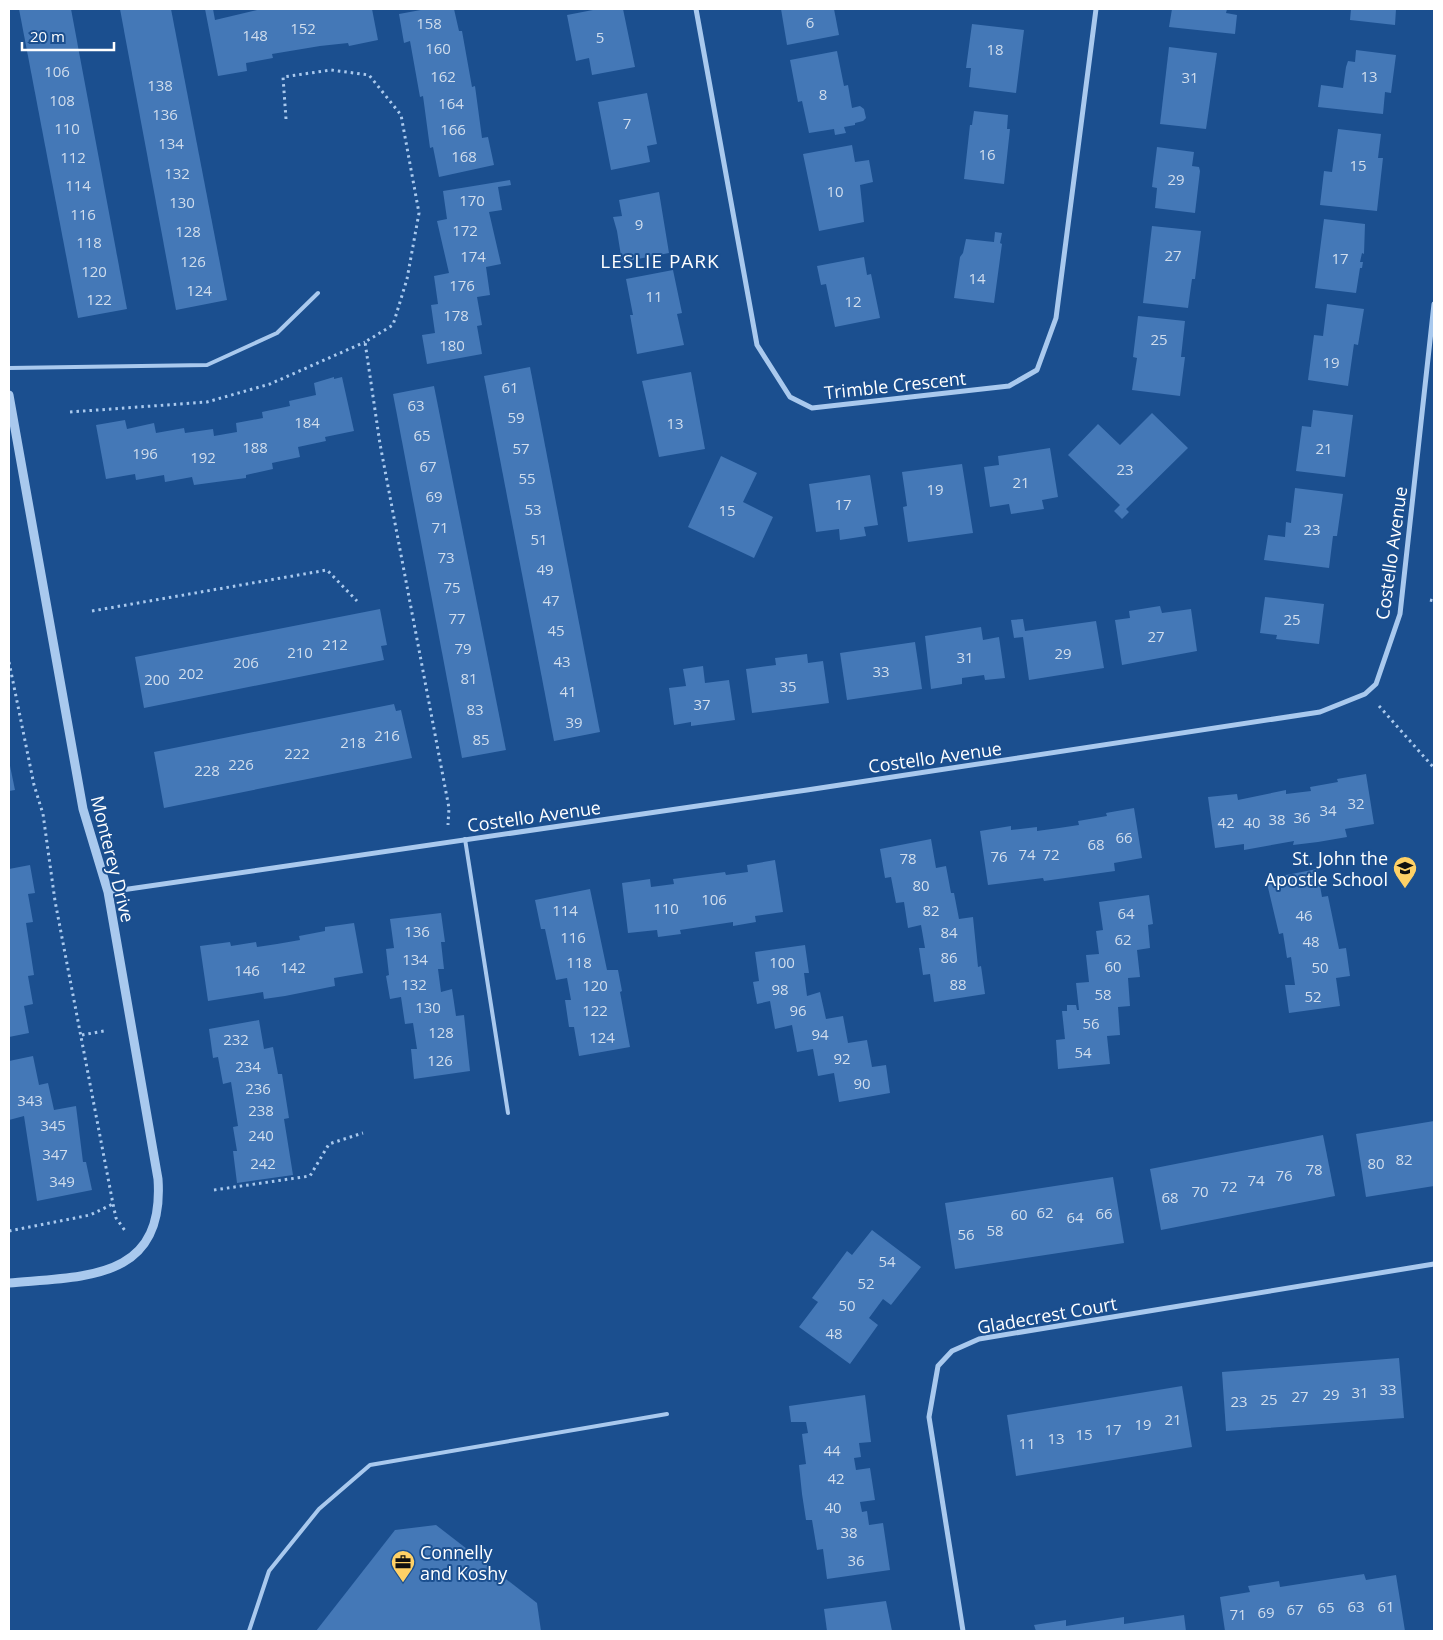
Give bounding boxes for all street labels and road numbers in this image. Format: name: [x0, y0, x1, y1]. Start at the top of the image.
street label: Trimble Crescent: [823, 366, 967, 404]
street label: Costello Avenue: [1370, 485, 1412, 621]
street label: Costello Avenue: [867, 736, 1003, 778]
street label: Monterey Drive: [86, 793, 140, 925]
street label: Costello Avenue: [466, 795, 602, 837]
street label: Gladecrest Court: [975, 1291, 1119, 1339]

